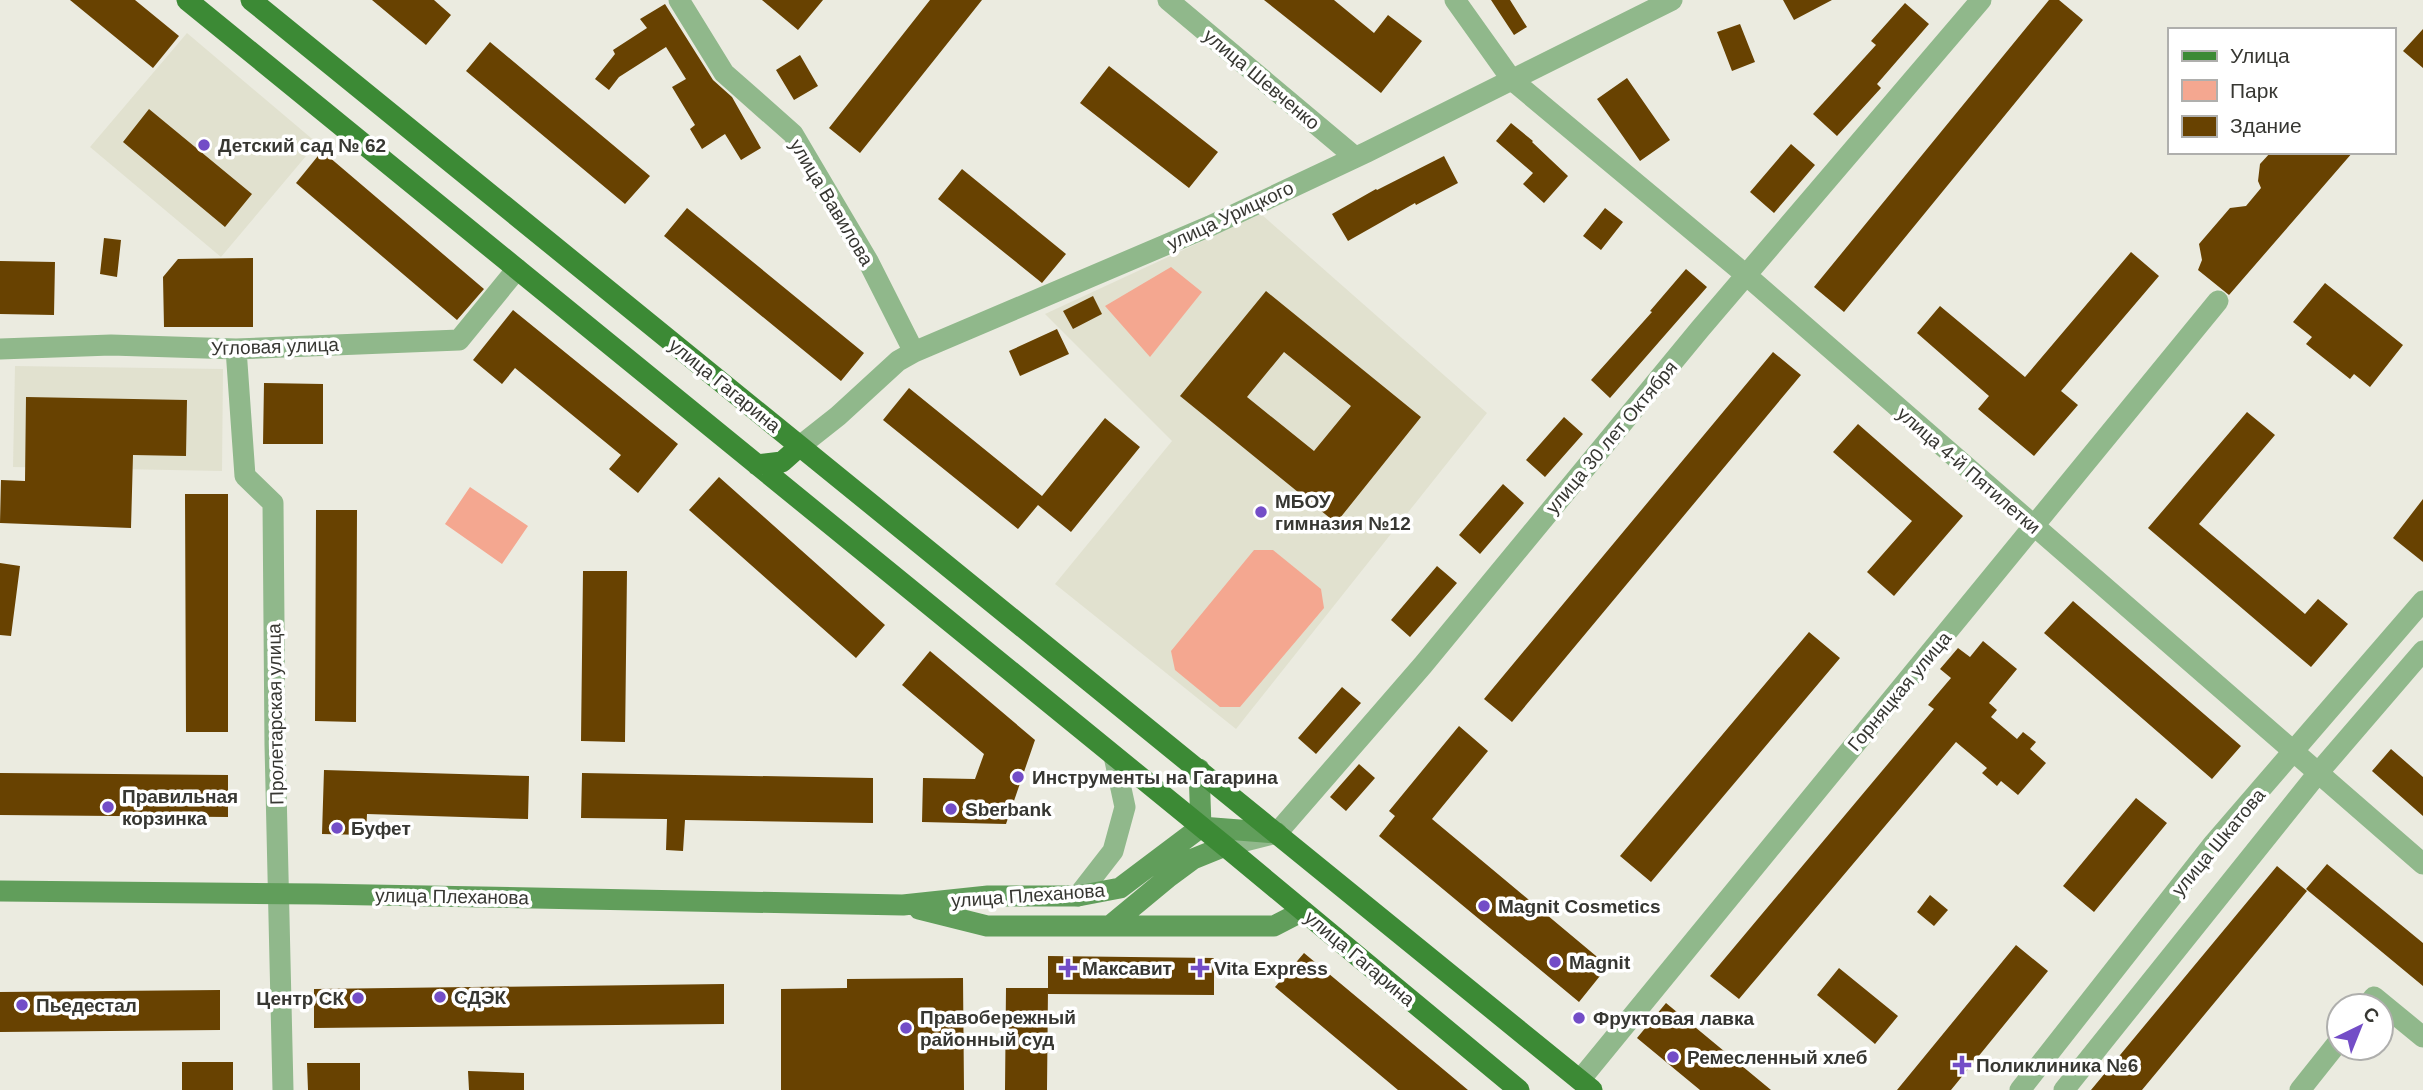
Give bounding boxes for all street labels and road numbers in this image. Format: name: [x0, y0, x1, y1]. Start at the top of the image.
street label: улица Шевченко: [1199, 25, 1324, 134]
street label: улица Вавилова: [786, 135, 878, 270]
street label: улица Урицкого: [1164, 177, 1297, 254]
street label: Угловая улица: [211, 334, 340, 359]
street label: улица Гагарина: [665, 334, 785, 437]
street label: улица 30 лет Октября: [1541, 357, 1681, 518]
street label: улица 4-й Пятилетки: [1893, 403, 2044, 538]
street label: Пролетарская улица: [263, 623, 288, 805]
street label: Горняцкая улица: [1843, 627, 1956, 755]
street label: улица Шкатова: [2167, 784, 2270, 900]
street label: улица Плеханова: [951, 880, 1106, 911]
street label: улица Плеханова: [375, 885, 529, 908]
street label: улица Гагарина: [1301, 906, 1419, 1011]

